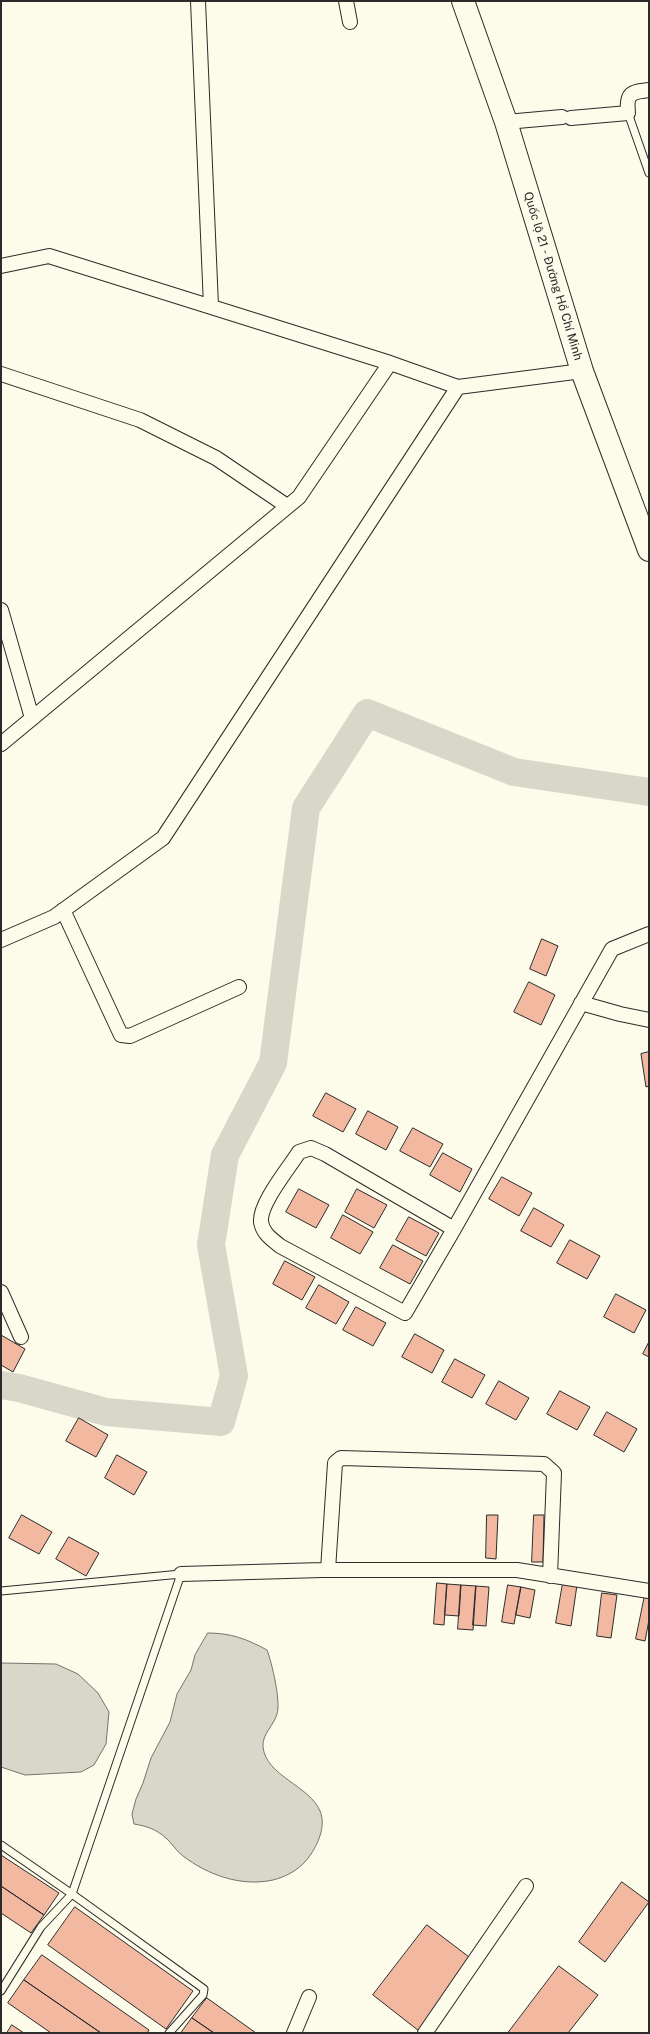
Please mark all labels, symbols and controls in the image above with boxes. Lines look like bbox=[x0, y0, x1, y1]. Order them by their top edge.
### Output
street label: Quốc lộ 21 - Đường Hồ Chí Minh bbox=[520, 190, 586, 362]

